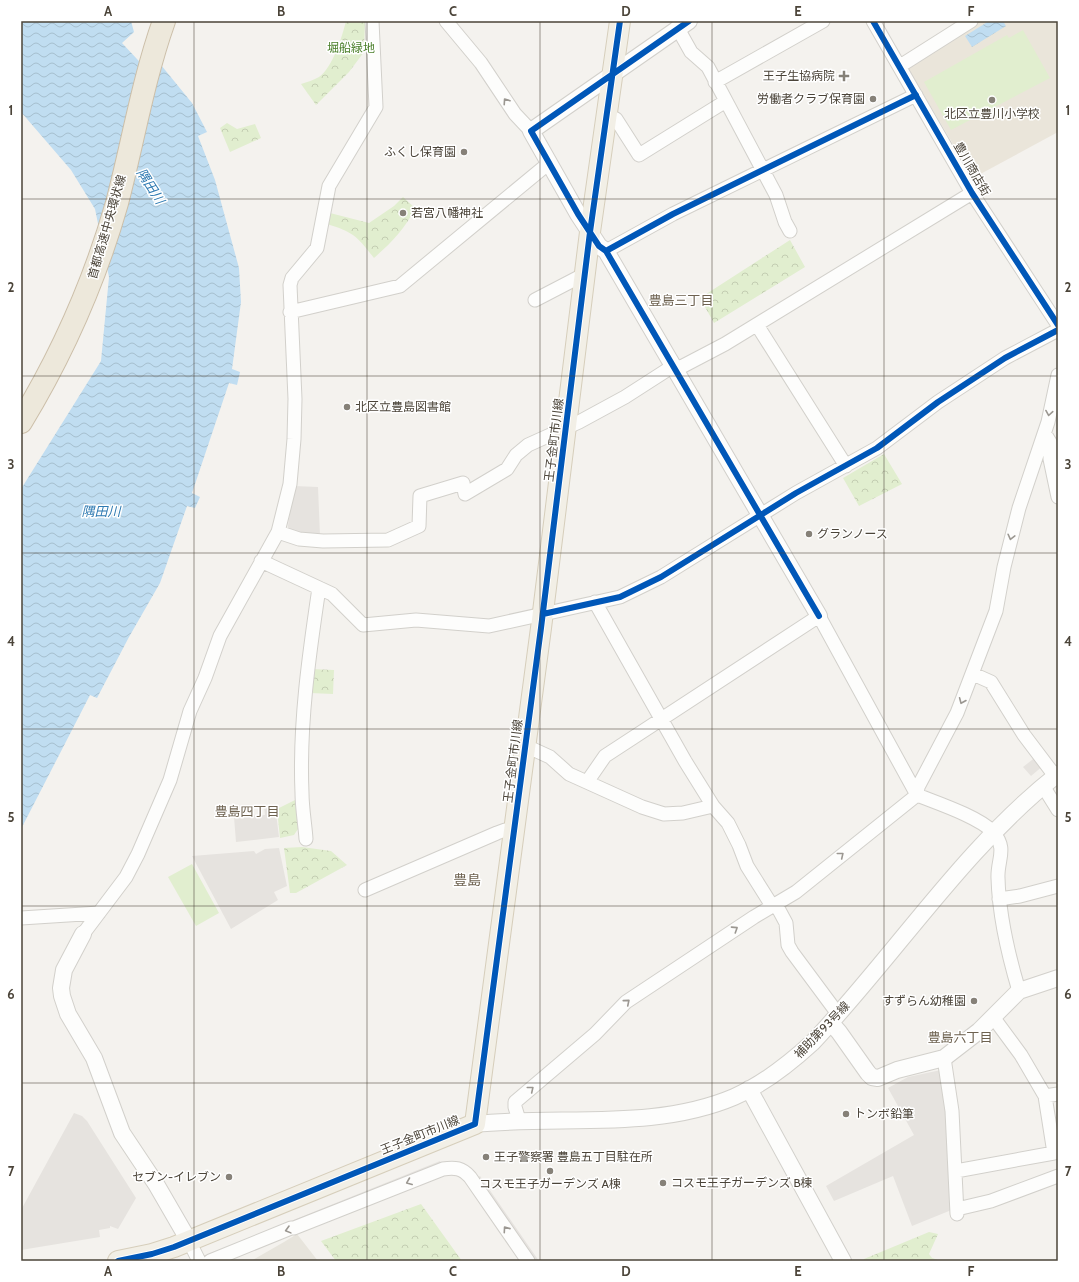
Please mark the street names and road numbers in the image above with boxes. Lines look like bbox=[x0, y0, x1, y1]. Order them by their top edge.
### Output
street label: 豊川商店街 bbox=[951, 139, 994, 198]
street label: 首都高速中央環状線 bbox=[84, 173, 129, 281]
street label: 王子金町市川線 bbox=[541, 397, 566, 483]
street label: 王子金町市川線 bbox=[500, 718, 525, 804]
street label: 補助第93号線 bbox=[791, 998, 852, 1061]
street label: 王子金町市川線 bbox=[378, 1112, 462, 1157]

